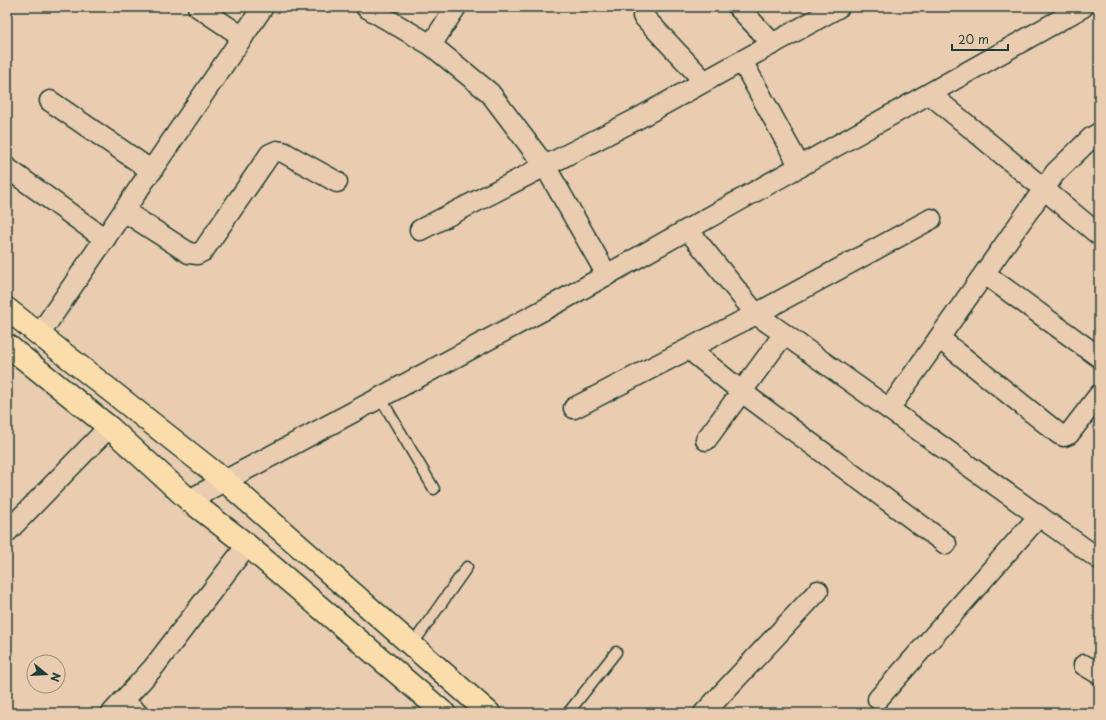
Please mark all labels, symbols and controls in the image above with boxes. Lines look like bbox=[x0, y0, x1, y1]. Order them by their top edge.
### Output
scale bar bbox=[952, 26, 1008, 52]
text: 20 m bbox=[958, 30, 989, 48]
north arrow bbox=[26, 654, 66, 694]
text: N bbox=[46, 670, 65, 684]

